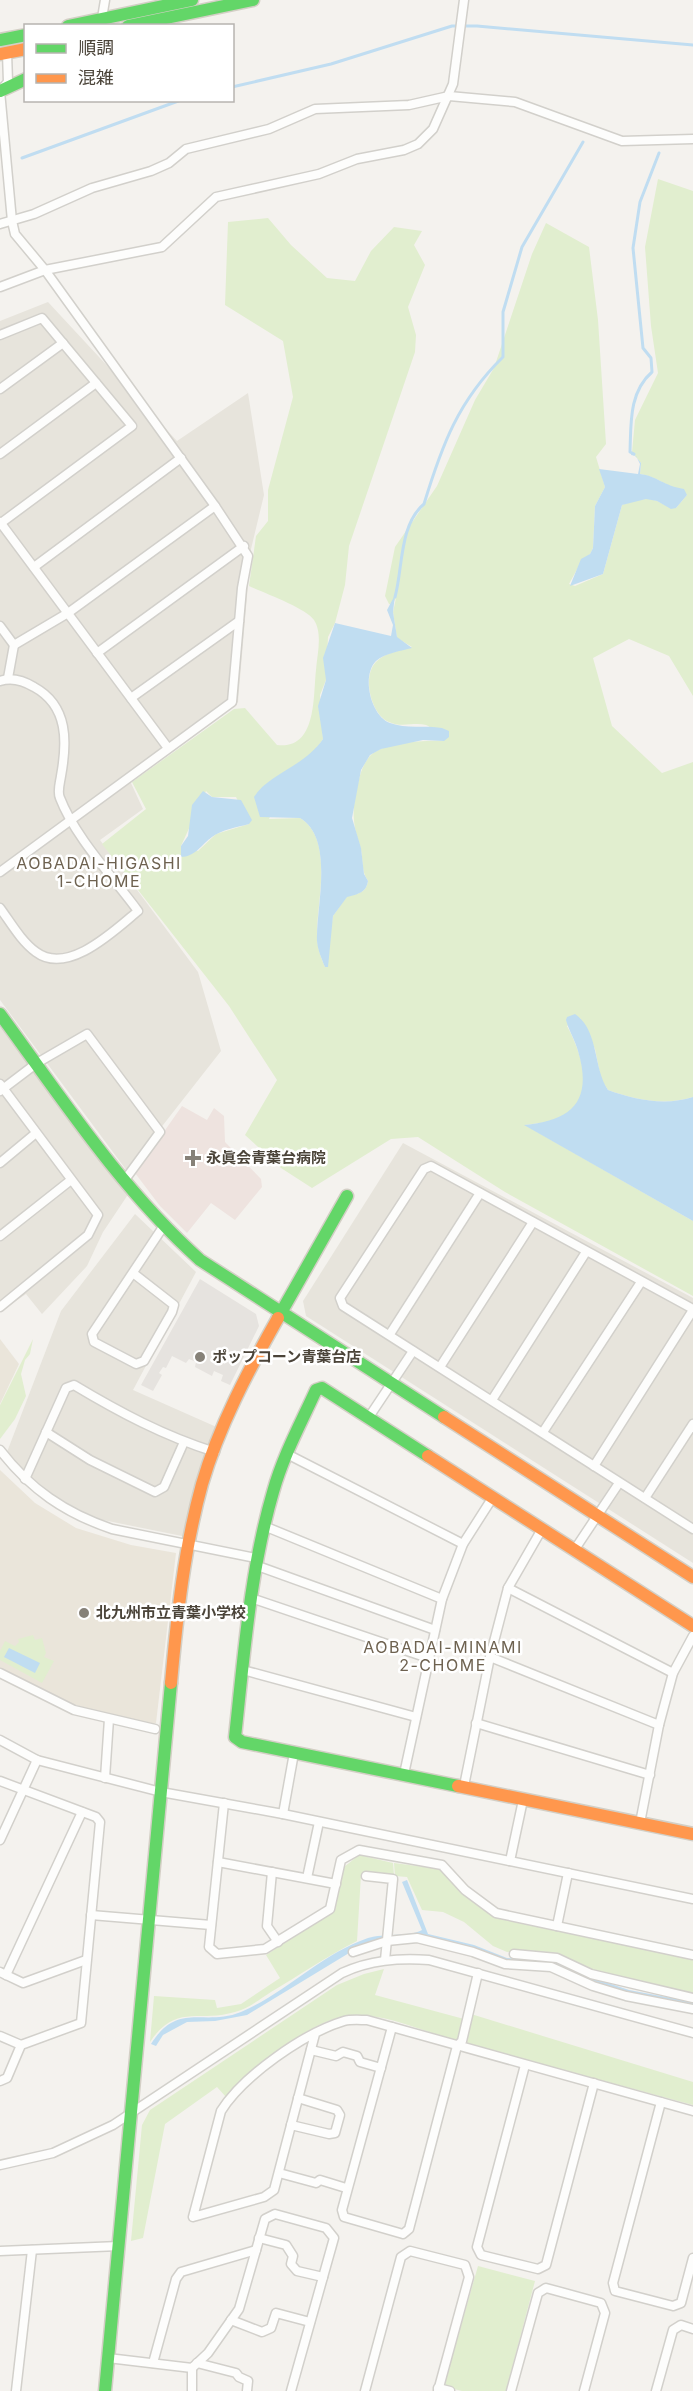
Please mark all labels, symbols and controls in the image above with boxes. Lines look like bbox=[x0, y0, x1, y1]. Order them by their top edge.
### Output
legend bbox=[24, 24, 234, 102]
text: 順調 bbox=[78, 37, 114, 58]
text: 混雑 bbox=[78, 67, 114, 88]
district label: AOBADAI-HIGASHI 1-CHOME bbox=[16, 853, 182, 891]
place label: 永眞会青葉台病院 bbox=[206, 1148, 326, 1167]
marker: 永眞会青葉台病院 bbox=[184, 1149, 202, 1167]
place label: ポップコーン青葉台店 bbox=[212, 1347, 361, 1366]
marker: ポップコーン青葉台店 bbox=[193, 1350, 207, 1364]
place label: 北九州市立青葉小学校 bbox=[96, 1603, 246, 1622]
marker: 北九州市立青葉小学校 bbox=[77, 1606, 91, 1620]
district label: AOBADAI-MINAMI 2-CHOME bbox=[363, 1637, 523, 1675]

